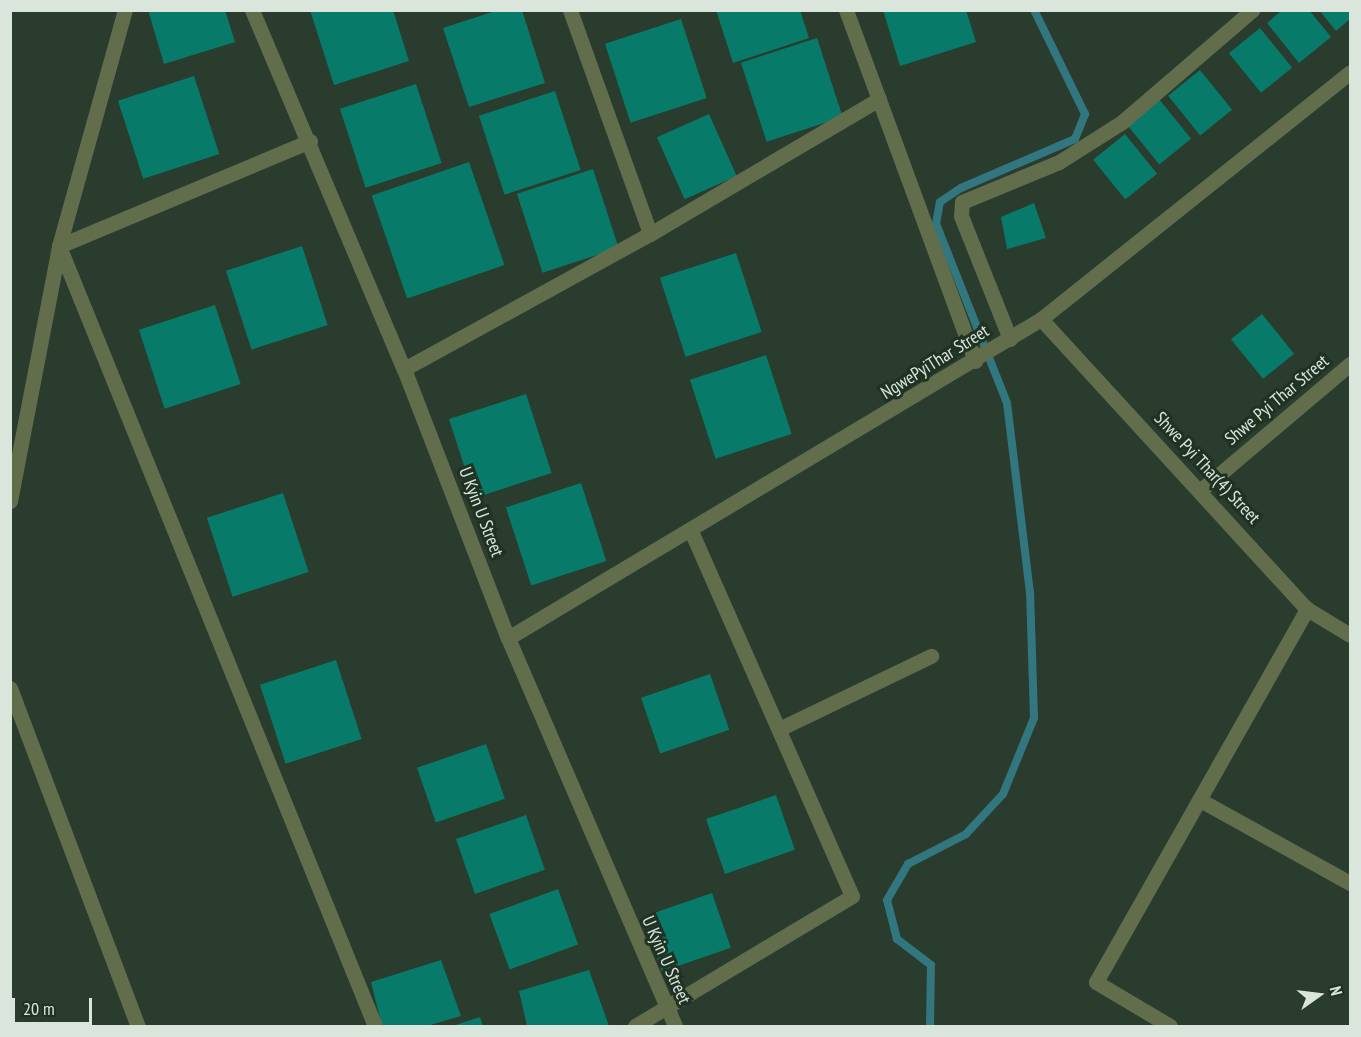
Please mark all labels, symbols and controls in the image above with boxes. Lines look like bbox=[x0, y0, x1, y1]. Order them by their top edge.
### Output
street label: NgwePyiThar Street bbox=[877, 320, 993, 404]
street label: Shwe Pyi Thar Street bbox=[1221, 350, 1333, 450]
street label: Shwe Pyi Thar(4) Street bbox=[1149, 407, 1265, 529]
street label: U Kyin U Street bbox=[454, 464, 508, 560]
street label: U Kyin U Street bbox=[637, 913, 695, 1007]
north arrow bbox=[1289, 965, 1349, 1025]
text: N bbox=[1326, 984, 1347, 997]
scale bar bbox=[15, 986, 94, 1024]
text: 20 m bbox=[23, 997, 55, 1020]

